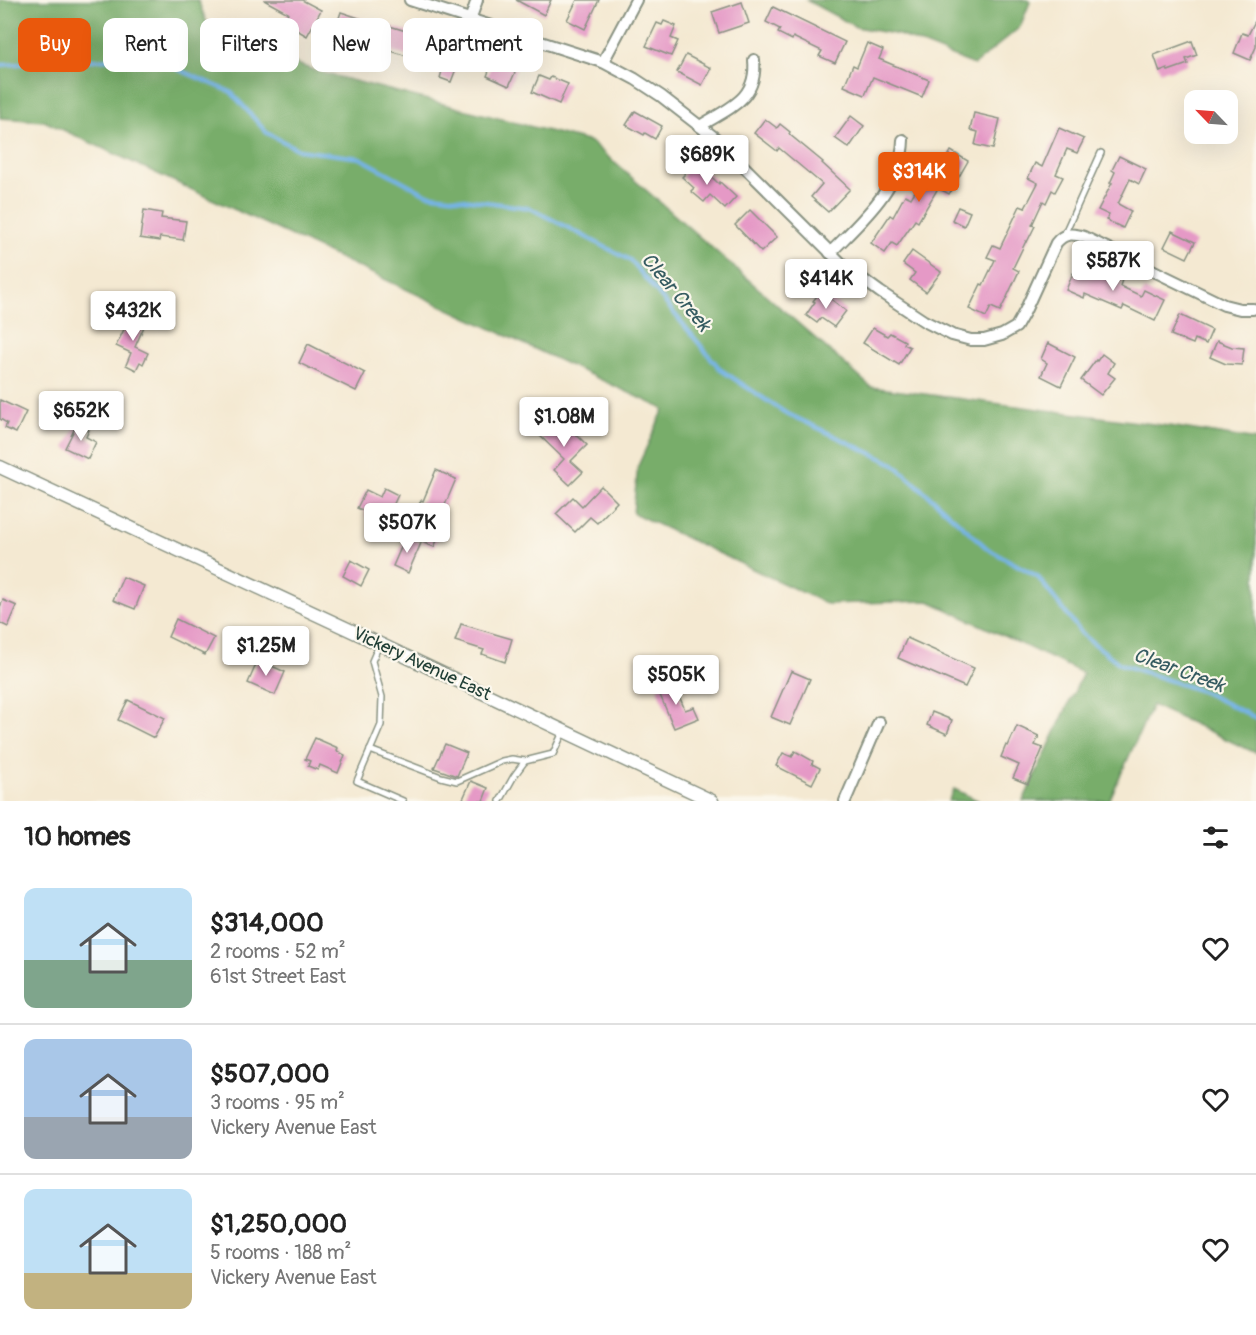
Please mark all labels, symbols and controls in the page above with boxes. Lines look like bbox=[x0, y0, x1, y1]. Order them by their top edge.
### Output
chip: Buy bbox=[18, 18, 91, 72]
chip: Rent bbox=[103, 18, 188, 72]
chip: Filters bbox=[200, 18, 299, 72]
chip: New bbox=[311, 18, 391, 72]
chip: Apartment bbox=[403, 18, 543, 72]
north arrow bbox=[1184, 90, 1238, 144]
map controls bbox=[1184, 90, 1238, 144]
pin: $689K bbox=[665, 135, 749, 186]
text: $689K bbox=[680, 142, 734, 167]
pin: $314K bbox=[877, 152, 961, 203]
text: $314K bbox=[892, 159, 946, 184]
pin: $587K bbox=[1071, 241, 1155, 292]
water label: Clear Creek bbox=[636, 248, 717, 338]
text: $587K bbox=[1086, 248, 1140, 273]
pin: $414K bbox=[784, 259, 868, 310]
text: $414K bbox=[799, 266, 853, 291]
pin: $432K bbox=[91, 291, 175, 342]
text: $432K bbox=[105, 298, 161, 323]
pin: $652K bbox=[39, 391, 123, 442]
pin: $1.08M bbox=[515, 397, 613, 448]
text: $652K bbox=[53, 398, 109, 423]
text: $1.08M bbox=[533, 404, 595, 429]
pin: $507K bbox=[365, 503, 449, 554]
text: $507K bbox=[378, 510, 436, 535]
street label: Vickery Avenue East bbox=[349, 622, 495, 706]
pin: $1.25M bbox=[217, 626, 315, 677]
text: $1.25M bbox=[236, 633, 296, 658]
water label: Clear Creek bbox=[1130, 642, 1229, 699]
pin: $505K bbox=[634, 655, 718, 706]
text: $505K bbox=[647, 662, 705, 687]
text: 10 homes bbox=[24, 821, 130, 853]
icon: filters bbox=[1199, 821, 1232, 854]
text: $314,000 bbox=[210, 907, 324, 939]
icon: home bbox=[72, 912, 144, 984]
icon: heart bbox=[1199, 932, 1232, 965]
text: 2 rooms · 52 m² bbox=[210, 939, 346, 964]
text: 61st Street East bbox=[210, 964, 346, 989]
text: $507,000 bbox=[210, 1058, 330, 1090]
icon: home bbox=[72, 1063, 144, 1135]
icon: heart bbox=[1199, 1083, 1232, 1116]
text: 3 rooms · 95 m² bbox=[210, 1090, 345, 1115]
text: Vickery Avenue East bbox=[210, 1115, 376, 1140]
text: $1,250,000 bbox=[210, 1208, 347, 1240]
icon: home bbox=[72, 1213, 144, 1285]
icon: heart bbox=[1199, 1233, 1232, 1266]
text: 5 rooms · 188 m² bbox=[210, 1240, 351, 1265]
text: Vickery Avenue East bbox=[210, 1265, 376, 1290]

